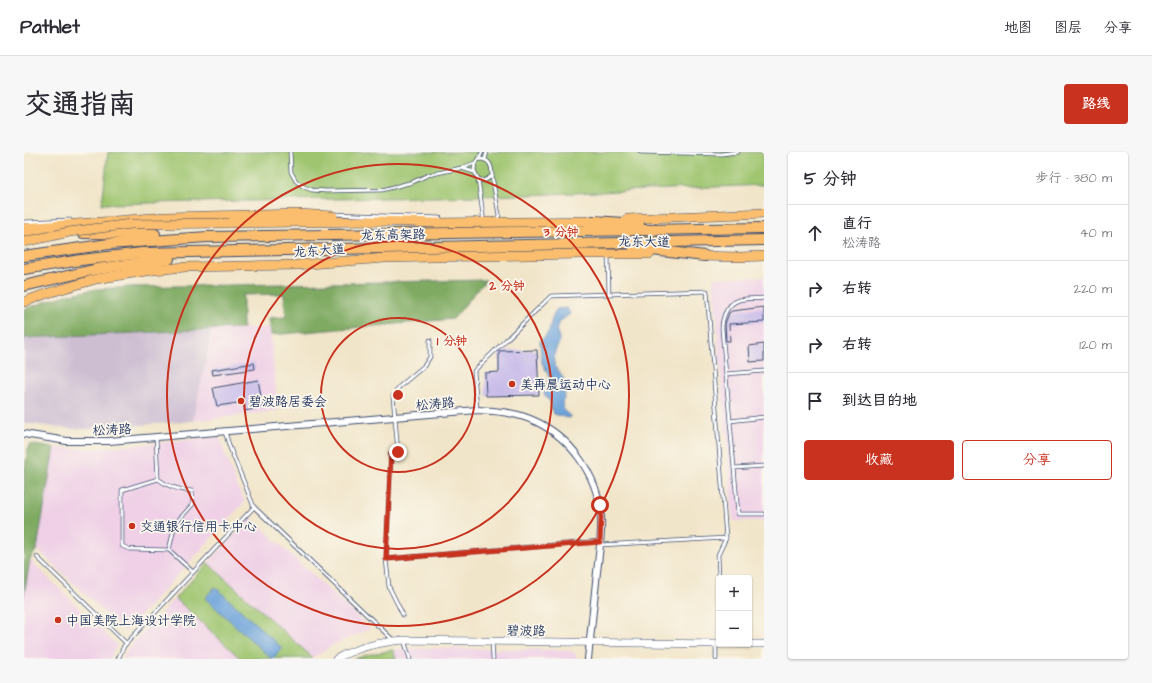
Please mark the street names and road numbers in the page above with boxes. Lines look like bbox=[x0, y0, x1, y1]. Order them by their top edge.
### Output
street label: 龙东高架路 bbox=[360, 225, 426, 245]
street label: 龙东大道 bbox=[618, 233, 670, 251]
street label: 龙东大道 bbox=[292, 240, 346, 262]
street label: 松涛路 bbox=[415, 393, 455, 415]
street label: 松涛路 bbox=[92, 420, 132, 440]
street label: 碧波路 bbox=[506, 622, 546, 640]

